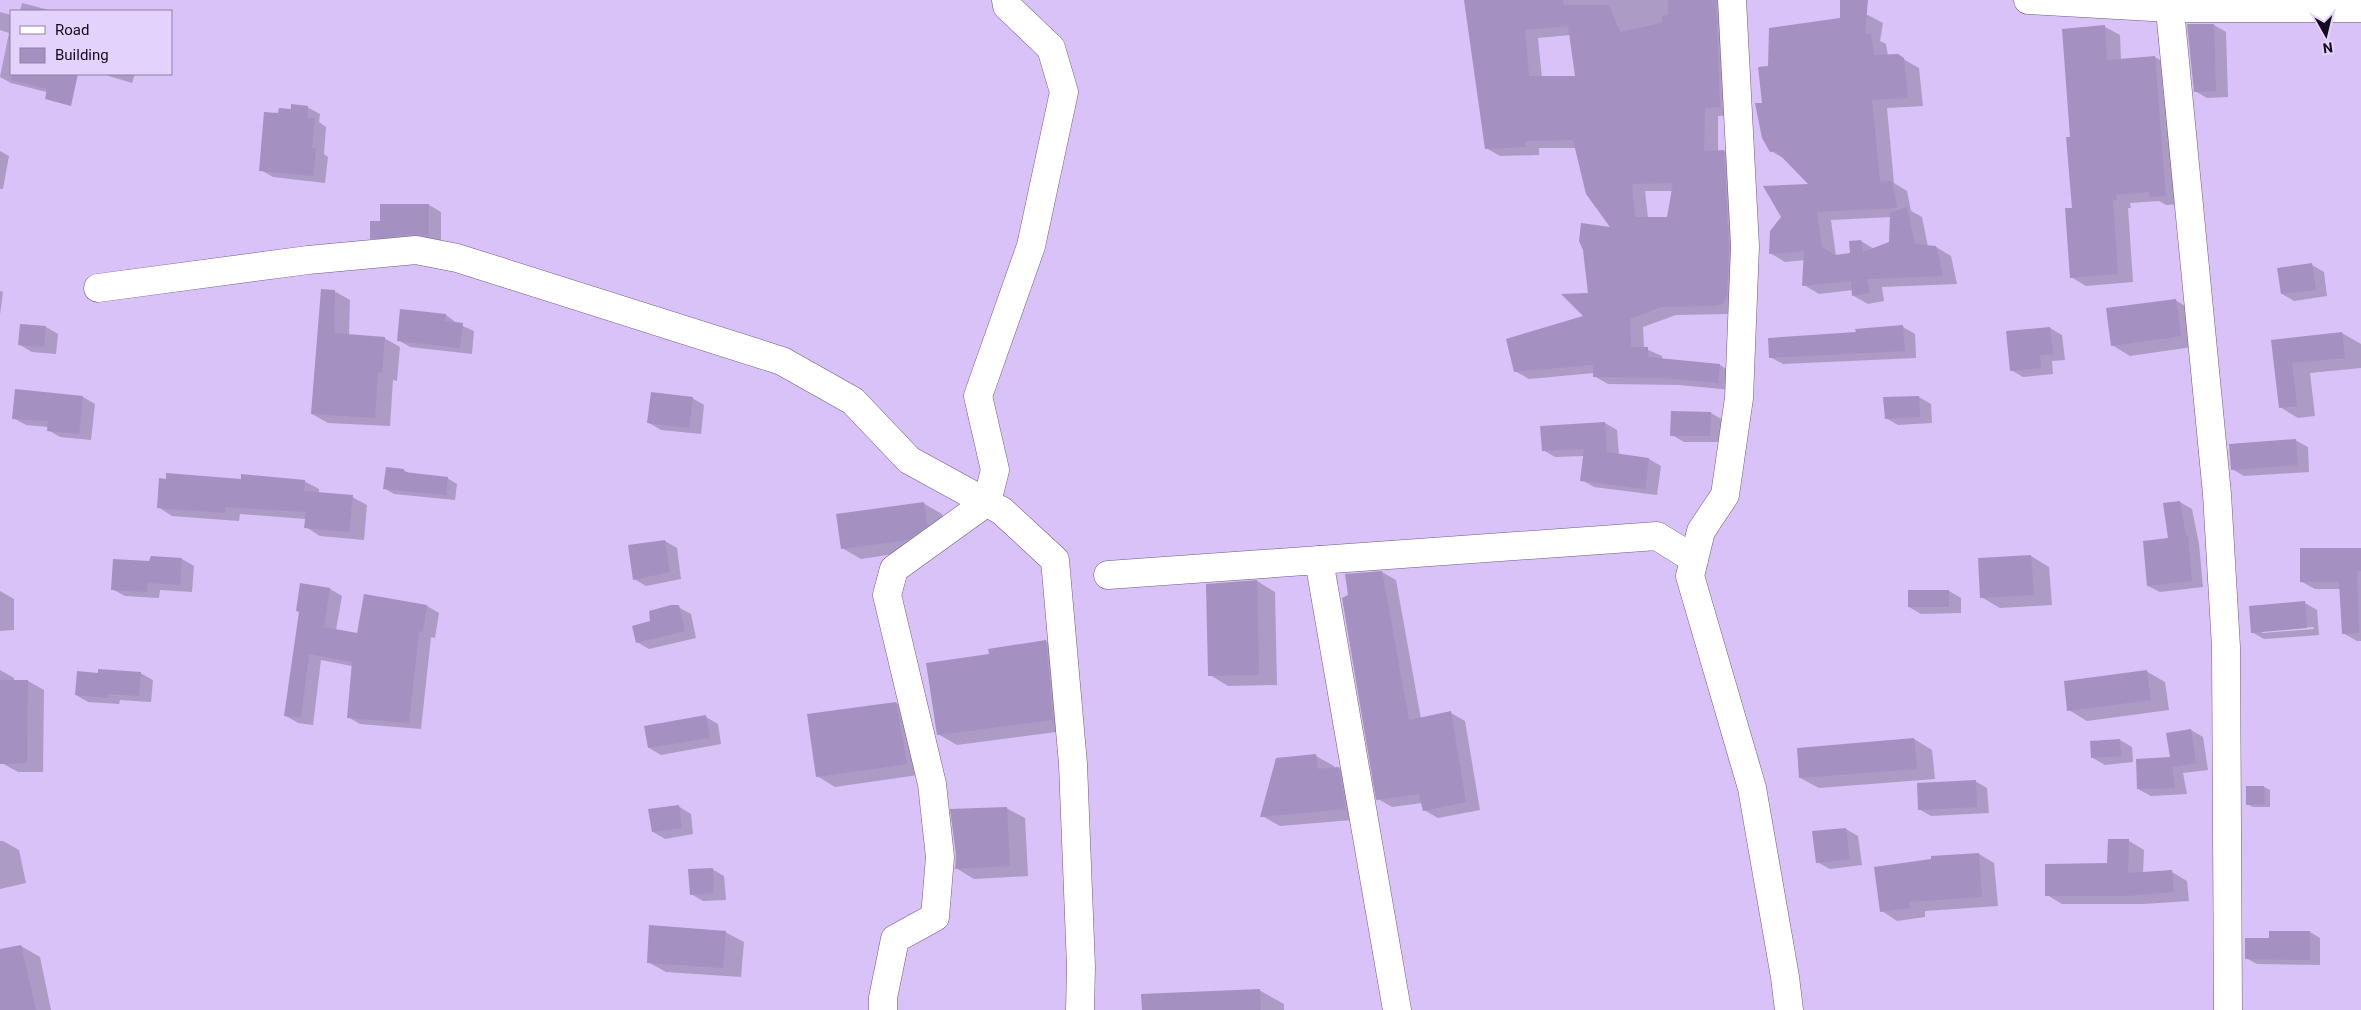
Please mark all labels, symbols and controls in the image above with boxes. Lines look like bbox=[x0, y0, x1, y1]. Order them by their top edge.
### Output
legend bbox=[10, 10, 172, 75]
north arrow bbox=[2301, 10, 2351, 60]
text: Road bbox=[55, 21, 89, 39]
text: N bbox=[2322, 39, 2334, 56]
text: Building bbox=[55, 46, 109, 64]

